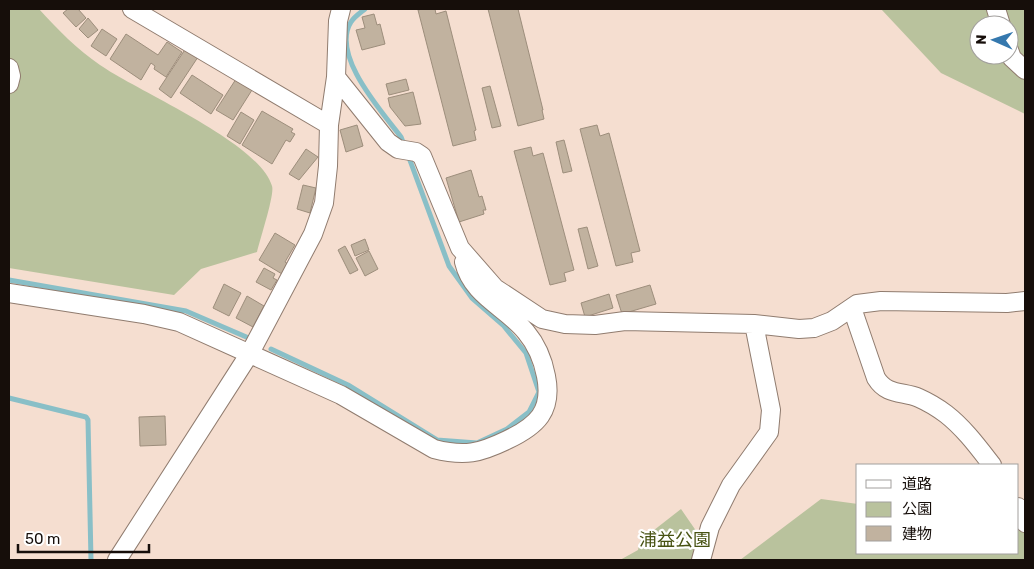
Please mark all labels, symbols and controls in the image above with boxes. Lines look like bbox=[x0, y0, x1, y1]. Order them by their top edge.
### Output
north arrow bbox=[969, 15, 1019, 65]
text: N bbox=[973, 34, 990, 45]
legend bbox=[856, 464, 1019, 554]
text: 道路 bbox=[902, 475, 932, 493]
text: 公園 bbox=[902, 500, 932, 518]
scale bar bbox=[18, 522, 149, 554]
text: 建物 bbox=[902, 525, 932, 543]
park label: 浦益公園 bbox=[639, 529, 711, 551]
text: 50 m bbox=[25, 530, 60, 548]

